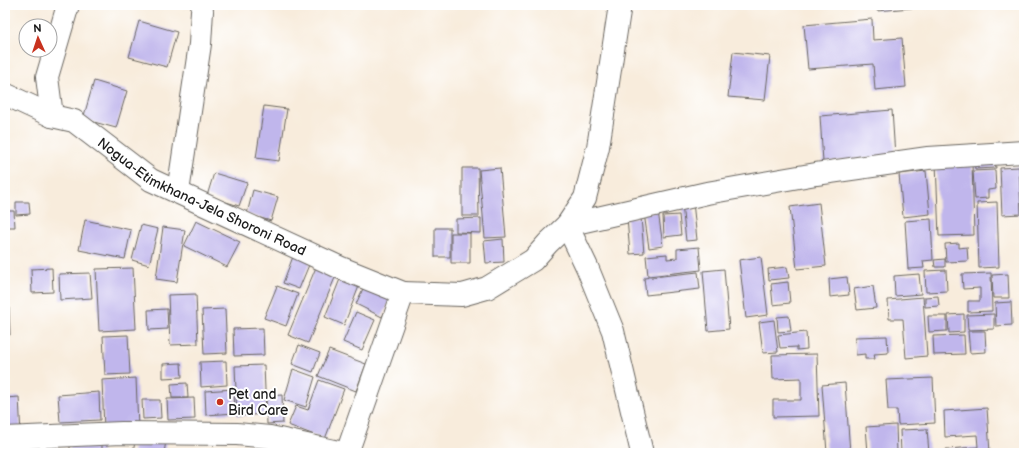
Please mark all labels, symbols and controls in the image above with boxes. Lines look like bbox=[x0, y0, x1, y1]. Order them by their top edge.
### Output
north arrow bbox=[18, 18, 58, 58]
text: N bbox=[33, 22, 42, 35]
street label: Nogua-Etimkhana-Jela Shoroni Road bbox=[94, 134, 309, 260]
place label: Pet and Bird Care bbox=[228, 386, 288, 419]
marker: Pet and Bird Care bbox=[215, 397, 225, 407]

